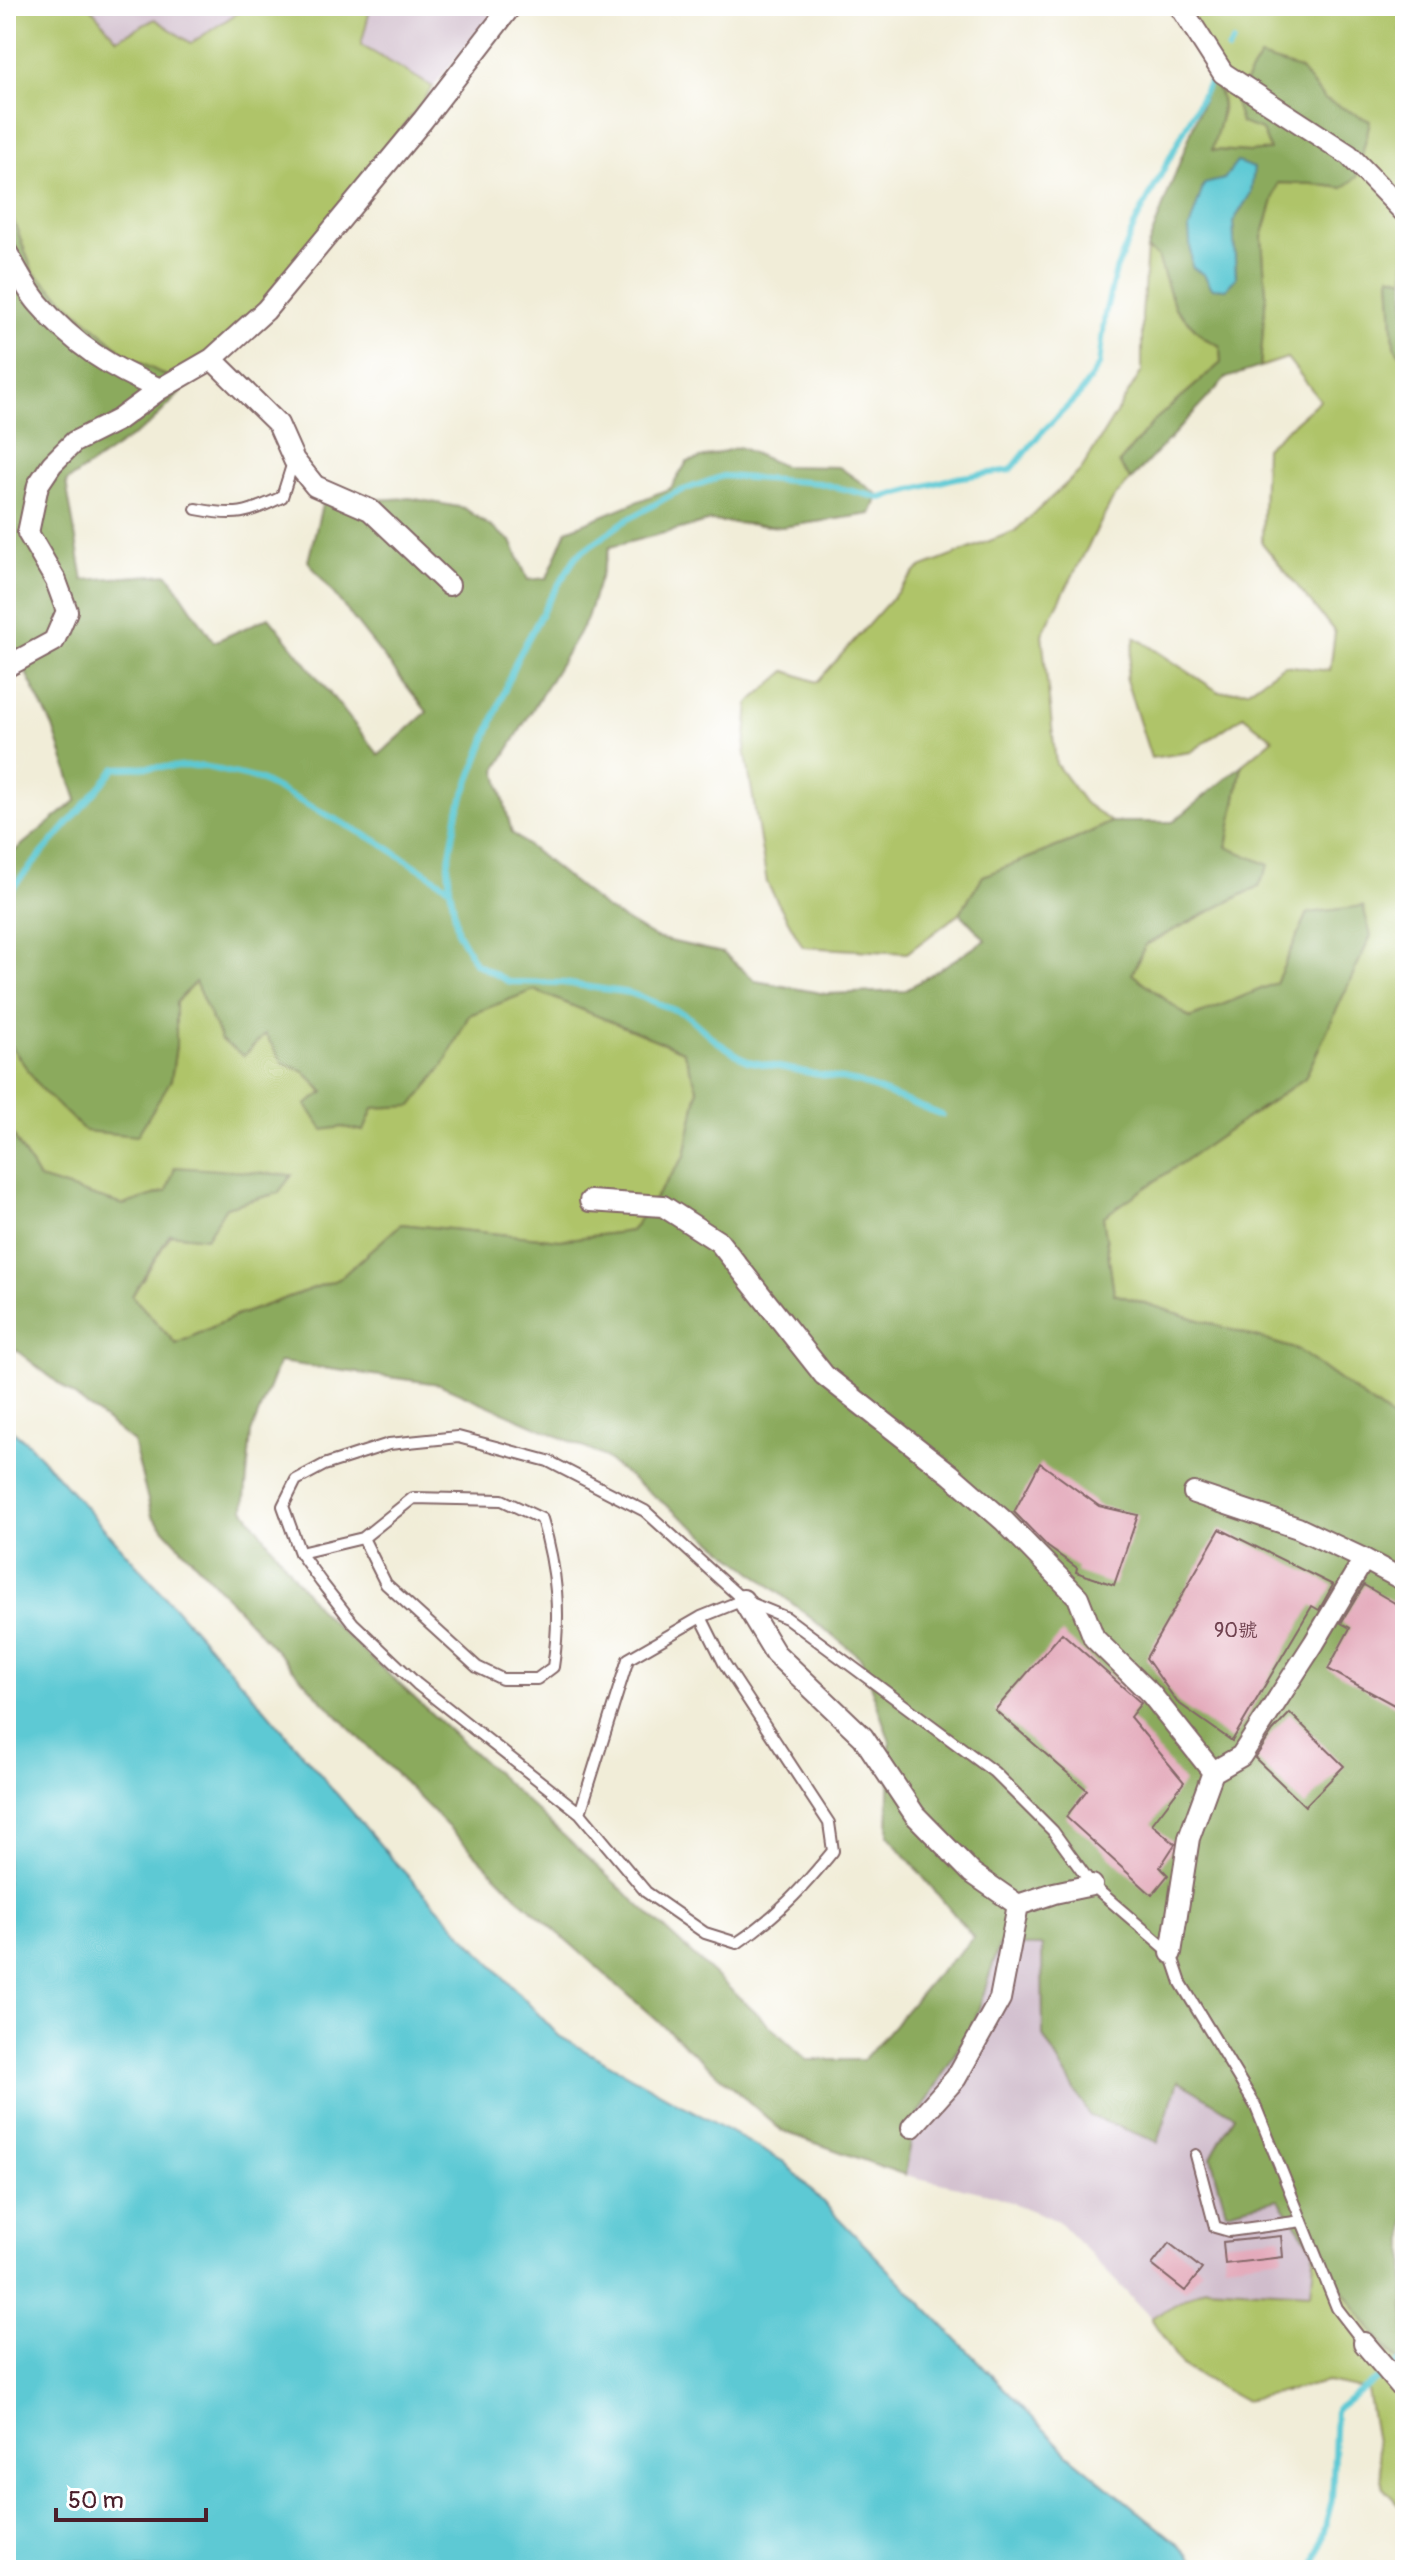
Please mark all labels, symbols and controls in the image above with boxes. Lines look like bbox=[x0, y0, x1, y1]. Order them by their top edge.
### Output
house number: 90號 bbox=[1214, 1618, 1258, 1643]
scale bar bbox=[56, 2472, 206, 2522]
text: 50 m bbox=[68, 2486, 124, 2515]

